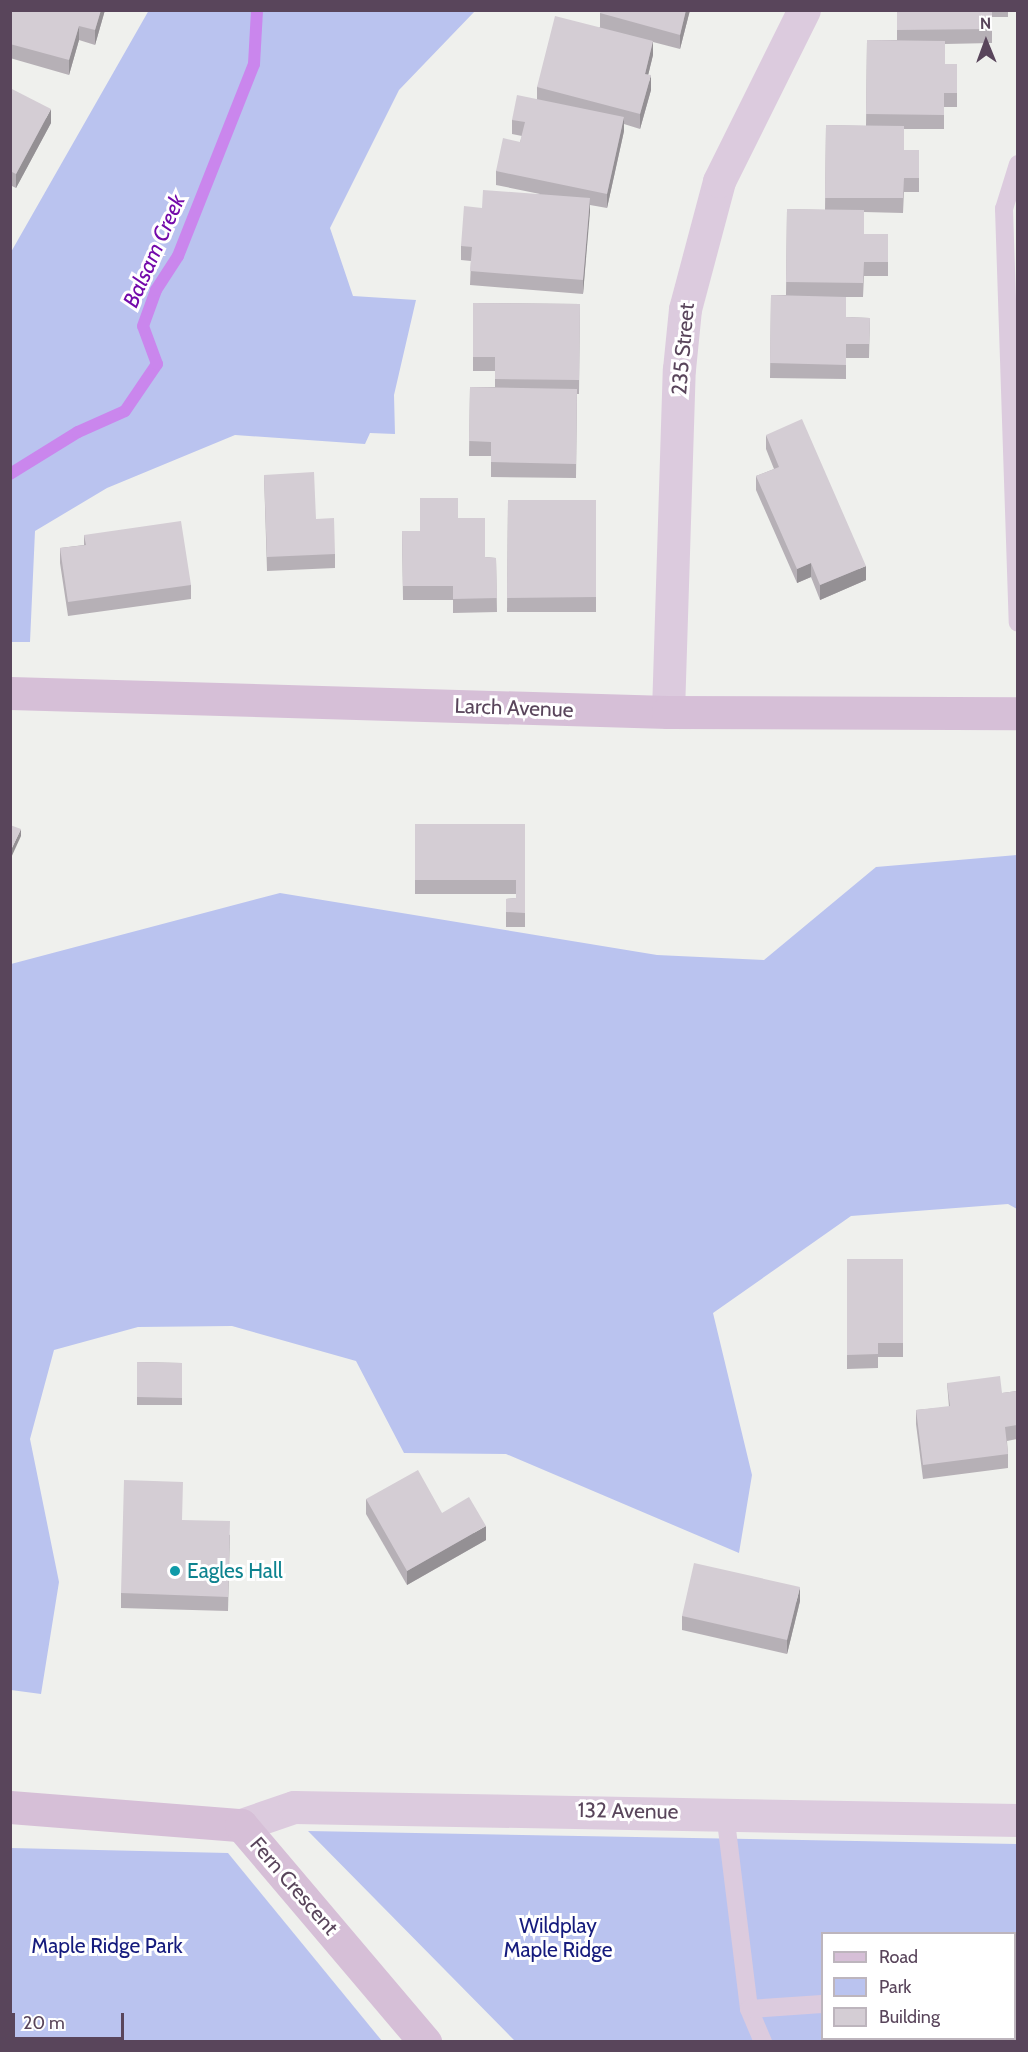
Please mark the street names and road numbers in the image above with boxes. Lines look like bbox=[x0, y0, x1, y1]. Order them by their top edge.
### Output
street label: 235 Street bbox=[666, 302, 700, 396]
street label: Larch Avenue bbox=[454, 693, 574, 723]
street label: 132 Avenue bbox=[578, 1798, 678, 1824]
street label: Fern Crescent bbox=[245, 1832, 343, 1940]

